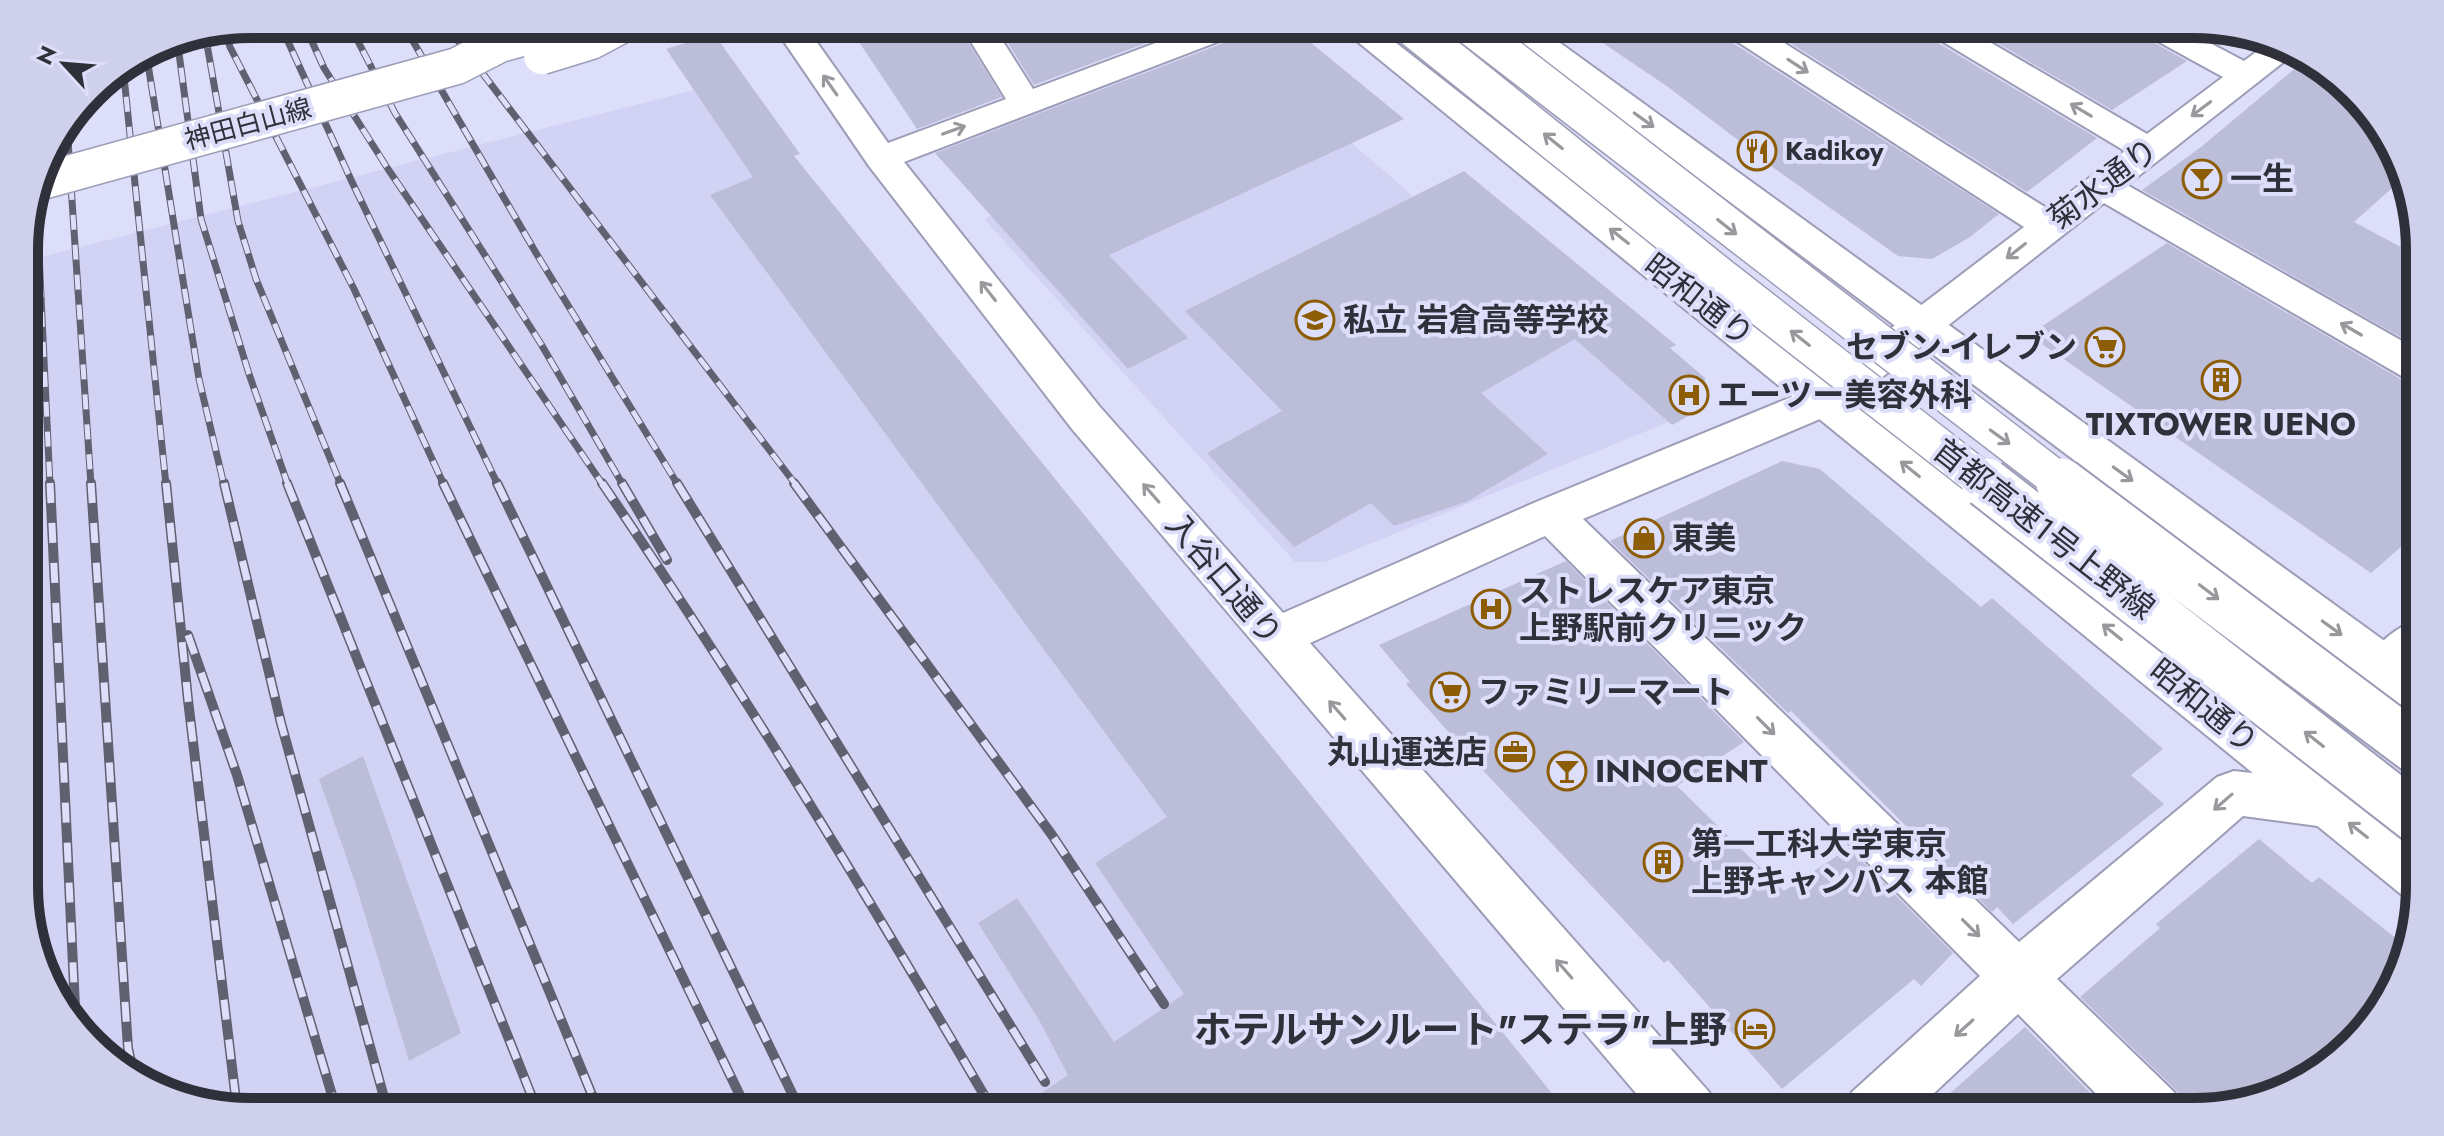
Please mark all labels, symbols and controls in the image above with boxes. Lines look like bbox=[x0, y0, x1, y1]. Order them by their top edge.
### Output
north arrow bbox=[24, 24, 104, 104]
text: N bbox=[28, 40, 64, 70]
one-way arrow bbox=[1786, 57, 1808, 74]
one-way arrow bbox=[822, 74, 838, 96]
street label: 神田白山線 bbox=[180, 89, 316, 159]
one-way arrow bbox=[2191, 101, 2212, 118]
one-way arrow bbox=[2070, 102, 2093, 118]
one-way arrow bbox=[1632, 112, 1654, 128]
one-way arrow bbox=[941, 121, 966, 136]
street label: 菊水通り bbox=[2038, 127, 2168, 241]
restaurant icon: Kadikoy bbox=[1736, 130, 1778, 172]
one-way arrow bbox=[1543, 132, 1564, 150]
place label: Kadikoy bbox=[1785, 132, 1884, 170]
place label: 一生 bbox=[2230, 156, 2294, 202]
bar icon: 一生 bbox=[2181, 158, 2223, 200]
one-way arrow bbox=[1716, 219, 1737, 236]
one-way arrow bbox=[1609, 228, 1630, 245]
street label: 昭和通り bbox=[1634, 242, 1764, 358]
one-way arrow bbox=[2006, 242, 2028, 259]
one-way arrow bbox=[979, 281, 996, 303]
place label: 私立 岩倉高等学校 bbox=[1343, 297, 1609, 343]
school or university icon: 私立 岩倉高等学校 bbox=[1294, 299, 1336, 341]
one-way arrow bbox=[2340, 321, 2363, 337]
place label: セブン-イレブン bbox=[1846, 324, 2077, 370]
supermarket icon: セブン-イレブン bbox=[2084, 326, 2126, 368]
one-way arrow bbox=[1790, 329, 1811, 346]
building icon: TIXTOWER UENO bbox=[2200, 359, 2242, 401]
place label: エーツー美容外科 bbox=[1717, 372, 1972, 418]
hospital icon: エーツー美容外科 bbox=[1668, 374, 1710, 416]
place label: TIXTOWER UENO bbox=[2086, 401, 2356, 447]
street label: 首都高速1号上野線 bbox=[1923, 428, 2165, 630]
one-way arrow bbox=[1989, 428, 2010, 445]
one-way arrow bbox=[1900, 460, 1921, 477]
one-way arrow bbox=[2112, 465, 2133, 482]
one-way arrow bbox=[1143, 484, 1161, 504]
street label: 入谷口通り bbox=[1155, 503, 1293, 655]
place label: 東美 bbox=[1672, 515, 1736, 561]
shop icon: 東美 bbox=[1623, 517, 1665, 559]
place label: ストレスケア東京 上野駅前クリニック bbox=[1519, 568, 1807, 651]
one-way arrow bbox=[2198, 583, 2219, 600]
hospital icon: ストレスケア東京 上野駅前クリニック bbox=[1470, 588, 1512, 630]
one-way arrow bbox=[2321, 620, 2343, 637]
one-way arrow bbox=[2102, 623, 2123, 641]
street label: 昭和通り bbox=[2140, 648, 2268, 764]
place label: ファミリーマート bbox=[1478, 669, 1734, 715]
supermarket icon: ファミリーマート bbox=[1429, 671, 1471, 713]
one-way arrow bbox=[1328, 700, 1346, 720]
one-way arrow bbox=[1756, 716, 1775, 735]
place label: 丸山運送店 bbox=[1327, 729, 1487, 775]
office icon: 丸山運送店 bbox=[1494, 731, 1536, 773]
one-way arrow bbox=[2304, 731, 2325, 748]
place label: INNOCENT bbox=[1595, 748, 1767, 794]
bar icon: INNOCENT bbox=[1546, 750, 1588, 792]
one-way arrow bbox=[2214, 793, 2234, 811]
place label: 第一工科大学東京 上野キャンパス 本館 bbox=[1691, 821, 1989, 904]
one-way arrow bbox=[2348, 821, 2369, 839]
building icon: 第一工科大学東京 上野キャンパス 本館 bbox=[1642, 841, 1684, 883]
one-way arrow bbox=[1961, 919, 1981, 938]
one-way arrow bbox=[1555, 959, 1573, 979]
place label: ホテルサンルート"ステラ"上野 bbox=[1194, 1002, 1727, 1057]
hotel icon: ホテルサンルート"ステラ"上野 bbox=[1734, 1008, 1776, 1050]
one-way arrow bbox=[1954, 1018, 1974, 1036]

